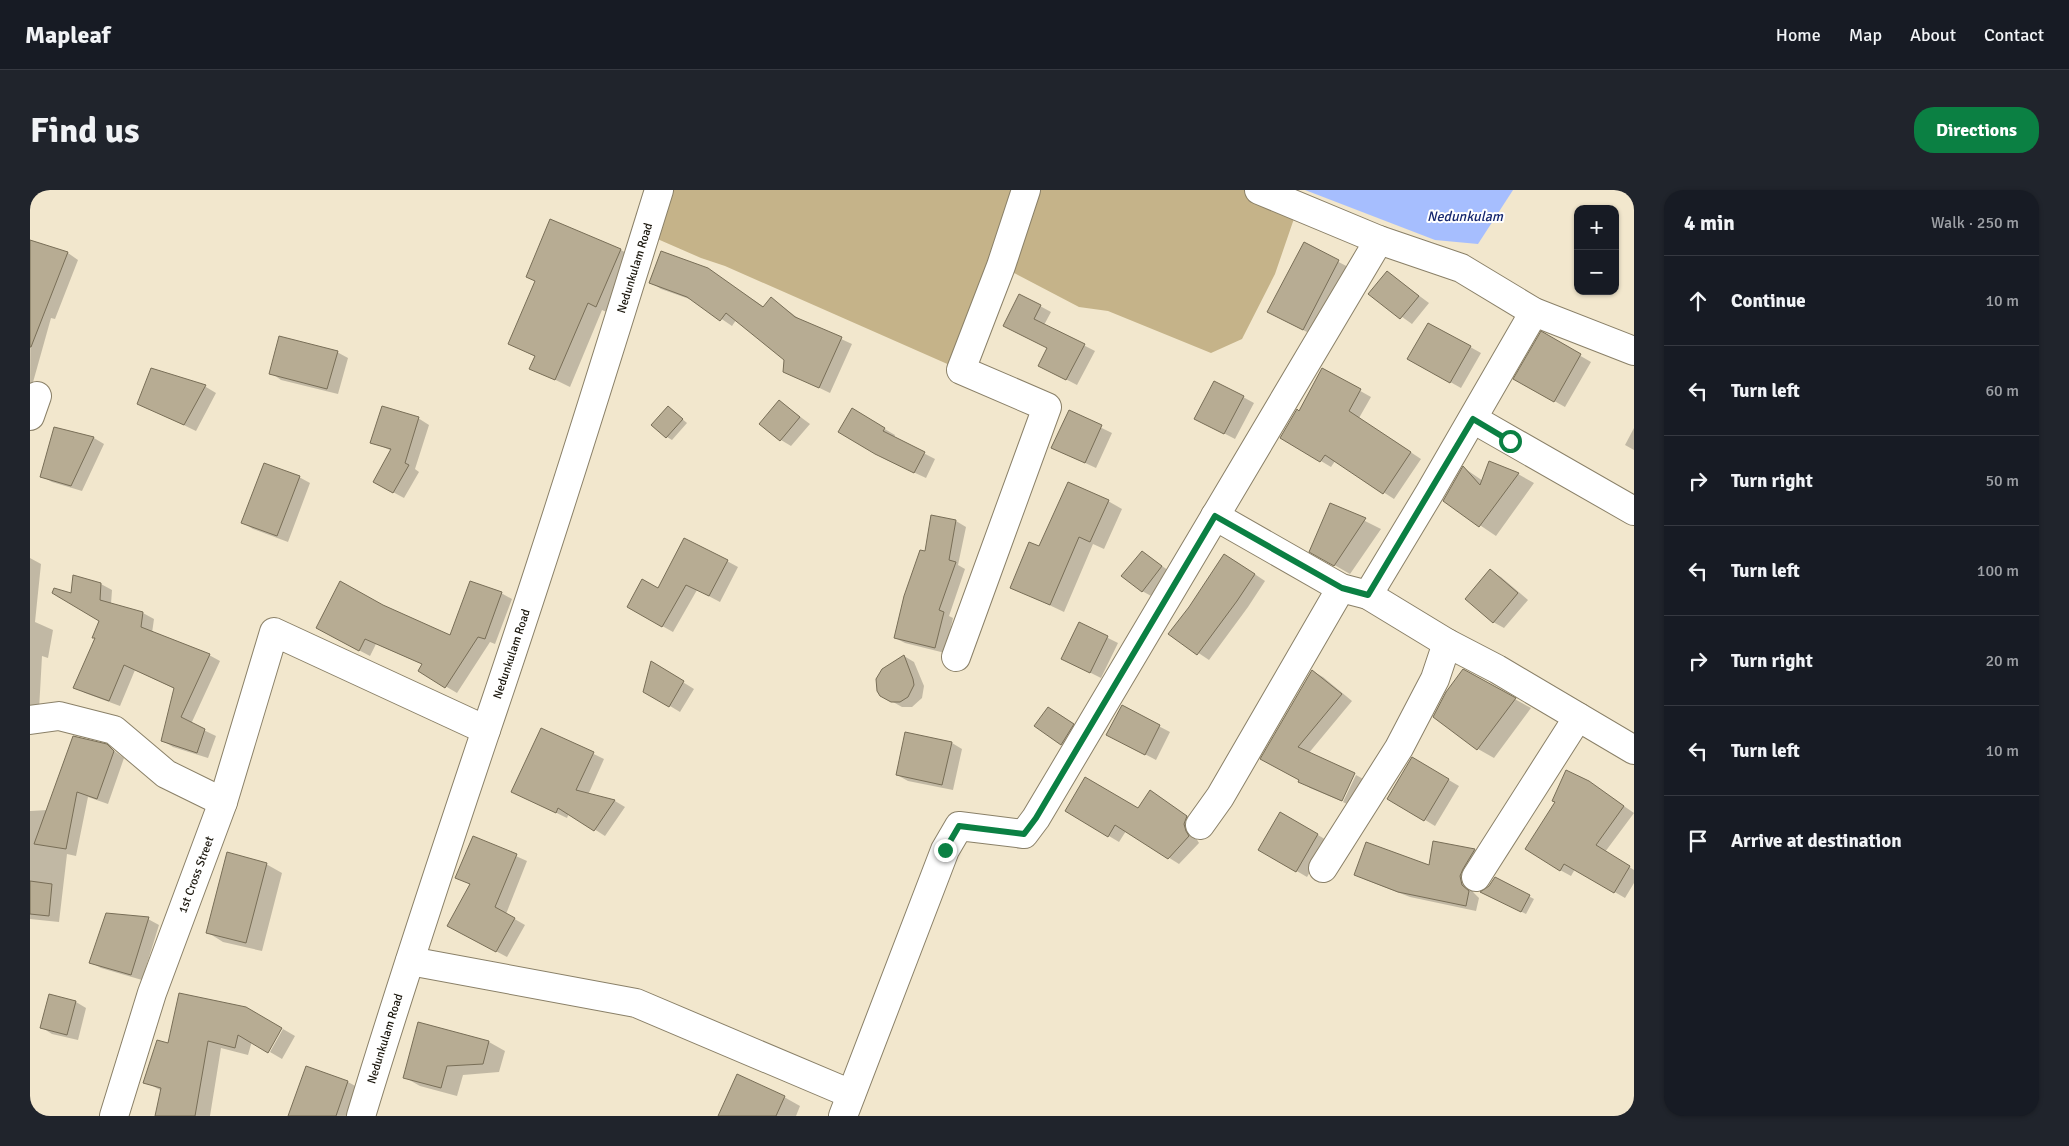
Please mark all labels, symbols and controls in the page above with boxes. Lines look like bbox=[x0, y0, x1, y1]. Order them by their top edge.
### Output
text: Mapleaf bbox=[25, 20, 110, 50]
text: Home bbox=[1776, 24, 1821, 46]
text: Map bbox=[1849, 24, 1882, 46]
text: About bbox=[1910, 24, 1956, 46]
text: Contact bbox=[1984, 24, 2044, 46]
button: Directions bbox=[1914, 107, 2039, 153]
text: Find us bbox=[30, 109, 140, 152]
map controls bbox=[1574, 205, 1619, 295]
button: + bbox=[1574, 205, 1619, 250]
water label: Nedunkulam bbox=[1427, 208, 1504, 225]
text: 4 min bbox=[1684, 210, 1735, 236]
text: Walk · 250 m bbox=[1931, 213, 2019, 233]
street label: Nedunkulam Road bbox=[614, 221, 656, 315]
button: − bbox=[1574, 250, 1619, 295]
icon: ahead bbox=[1684, 287, 1712, 315]
text: Continue bbox=[1731, 289, 1806, 313]
text: 10 m bbox=[1985, 291, 2019, 311]
icon: left bbox=[1684, 377, 1712, 405]
text: Turn left bbox=[1731, 379, 1800, 403]
text: 60 m bbox=[1985, 381, 2019, 401]
route start bbox=[1499, 430, 1522, 453]
icon: right bbox=[1684, 467, 1712, 495]
text: Turn right bbox=[1731, 469, 1813, 493]
text: 50 m bbox=[1985, 471, 2019, 491]
icon: left bbox=[1684, 557, 1712, 585]
text: Turn left bbox=[1731, 559, 1800, 583]
text: 100 m bbox=[1977, 561, 2019, 581]
street label: Nedunkulam Road bbox=[490, 607, 534, 701]
icon: right bbox=[1684, 647, 1712, 675]
text: Turn right bbox=[1731, 649, 1813, 673]
text: 20 m bbox=[1985, 651, 2019, 671]
icon: left bbox=[1684, 737, 1712, 765]
text: Turn left bbox=[1731, 739, 1800, 763]
text: 10 m bbox=[1985, 741, 2019, 761]
icon: arrive bbox=[1684, 827, 1712, 855]
text: Arrive at destination bbox=[1731, 829, 1902, 853]
street label: 1st Cross Street bbox=[175, 834, 218, 915]
route end bbox=[934, 839, 957, 862]
street label: Nedunkulam Road bbox=[364, 992, 407, 1086]

